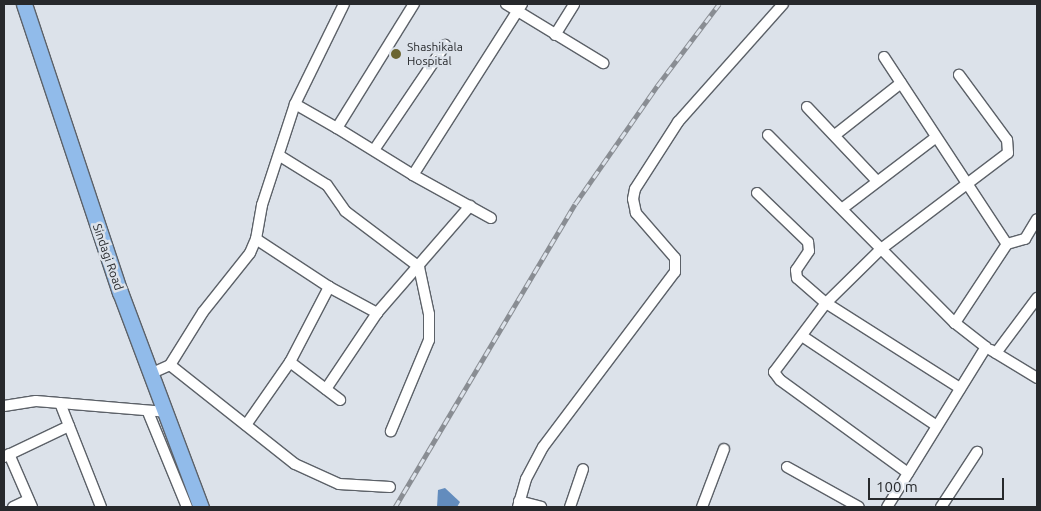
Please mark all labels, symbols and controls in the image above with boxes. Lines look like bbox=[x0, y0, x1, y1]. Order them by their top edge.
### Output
place label: Shashikala Hospital bbox=[407, 40, 463, 68]
marker: Shashikala Hospital bbox=[389, 47, 403, 61]
street label: Sindagi Road bbox=[90, 222, 126, 292]
scale bar bbox=[871, 468, 1007, 500]
text: 100 m bbox=[876, 478, 918, 495]

